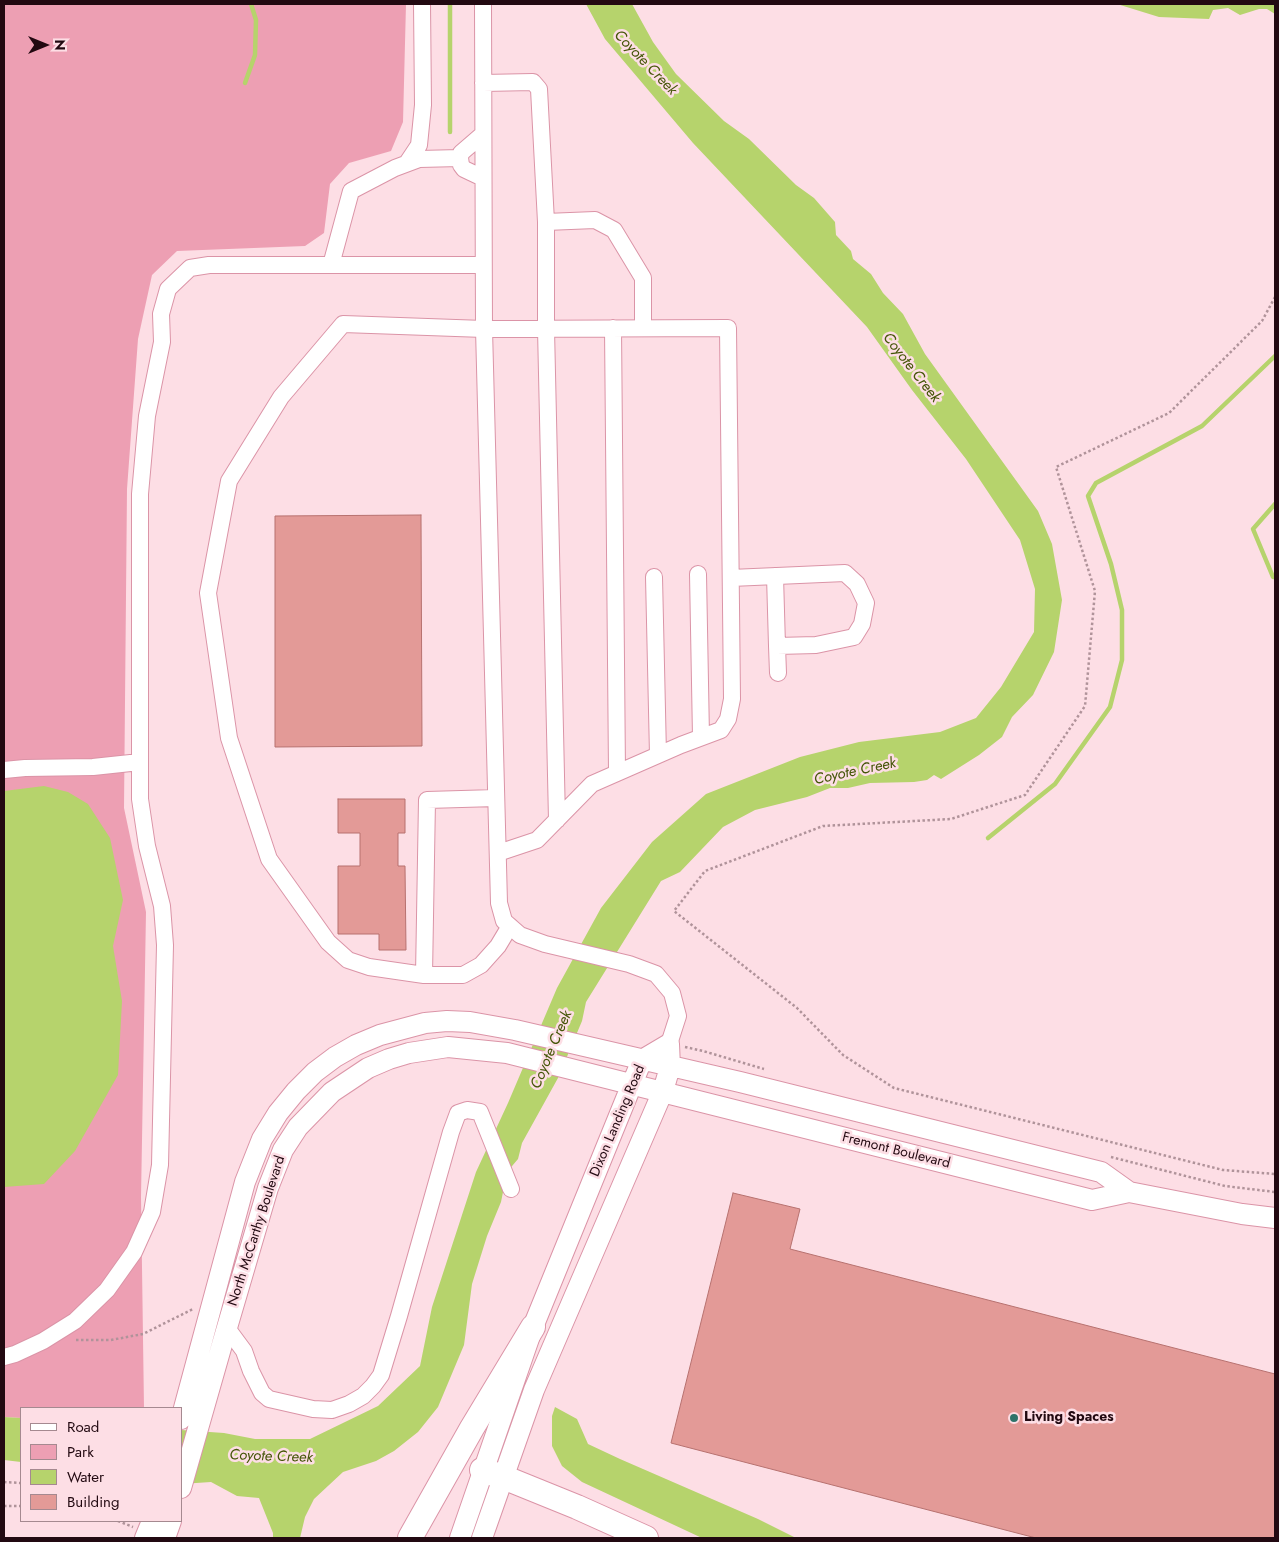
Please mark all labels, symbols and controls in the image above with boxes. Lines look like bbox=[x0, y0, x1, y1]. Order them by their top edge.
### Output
north arrow bbox=[20, 20, 70, 70]
water label: Coyote Creek bbox=[610, 27, 680, 99]
text: N bbox=[50, 39, 70, 51]
water label: Coyote Creek bbox=[878, 330, 944, 406]
water label: Coyote Creek bbox=[812, 755, 898, 789]
water label: Coyote Creek bbox=[527, 1008, 577, 1092]
street label: Dixon Landing Road bbox=[587, 1063, 649, 1179]
street label: Fremont Boulevard bbox=[840, 1129, 952, 1173]
street label: North McCarthy Boulevard bbox=[225, 1154, 289, 1308]
legend bbox=[20, 1407, 182, 1522]
place label: Living Spaces bbox=[1024, 1410, 1114, 1426]
marker: Living Spaces bbox=[1008, 1412, 1020, 1424]
text: Road bbox=[67, 1416, 99, 1438]
text: Park bbox=[67, 1441, 94, 1463]
water label: Coyote Creek bbox=[229, 1447, 313, 1467]
text: Water bbox=[67, 1466, 104, 1488]
text: Building bbox=[67, 1491, 119, 1513]

